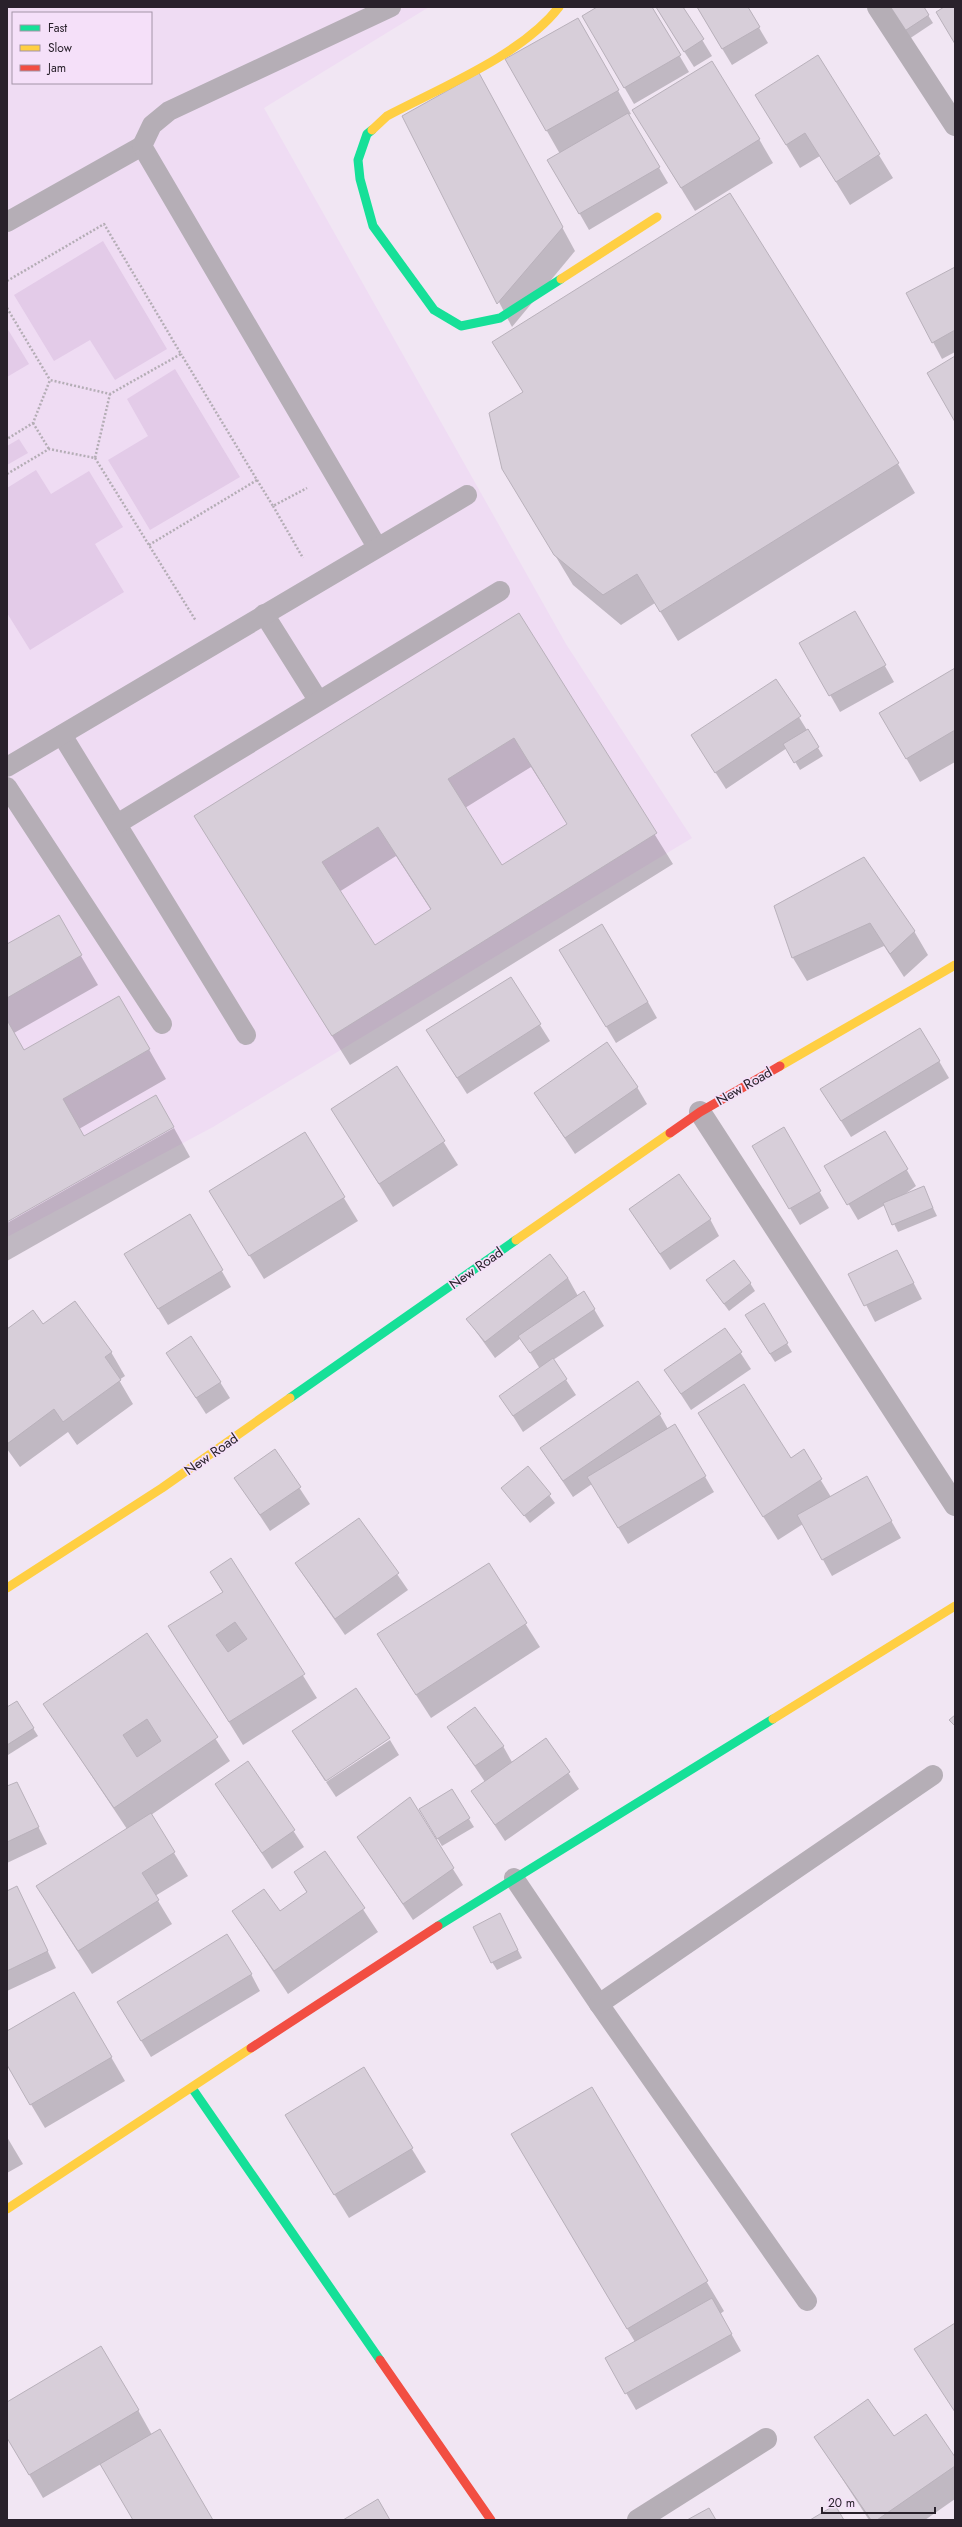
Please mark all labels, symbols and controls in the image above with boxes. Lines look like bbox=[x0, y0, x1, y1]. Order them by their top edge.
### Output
legend bbox=[12, 12, 152, 84]
text: Fast bbox=[48, 19, 67, 37]
text: Slow bbox=[48, 39, 73, 57]
text: Jam bbox=[46, 59, 66, 77]
street label: New Road bbox=[712, 1062, 776, 1110]
street label: New Road bbox=[445, 1242, 507, 1294]
street label: New Road bbox=[180, 1428, 242, 1480]
scale bar bbox=[822, 2489, 935, 2515]
text: 20 m bbox=[828, 2494, 855, 2512]

